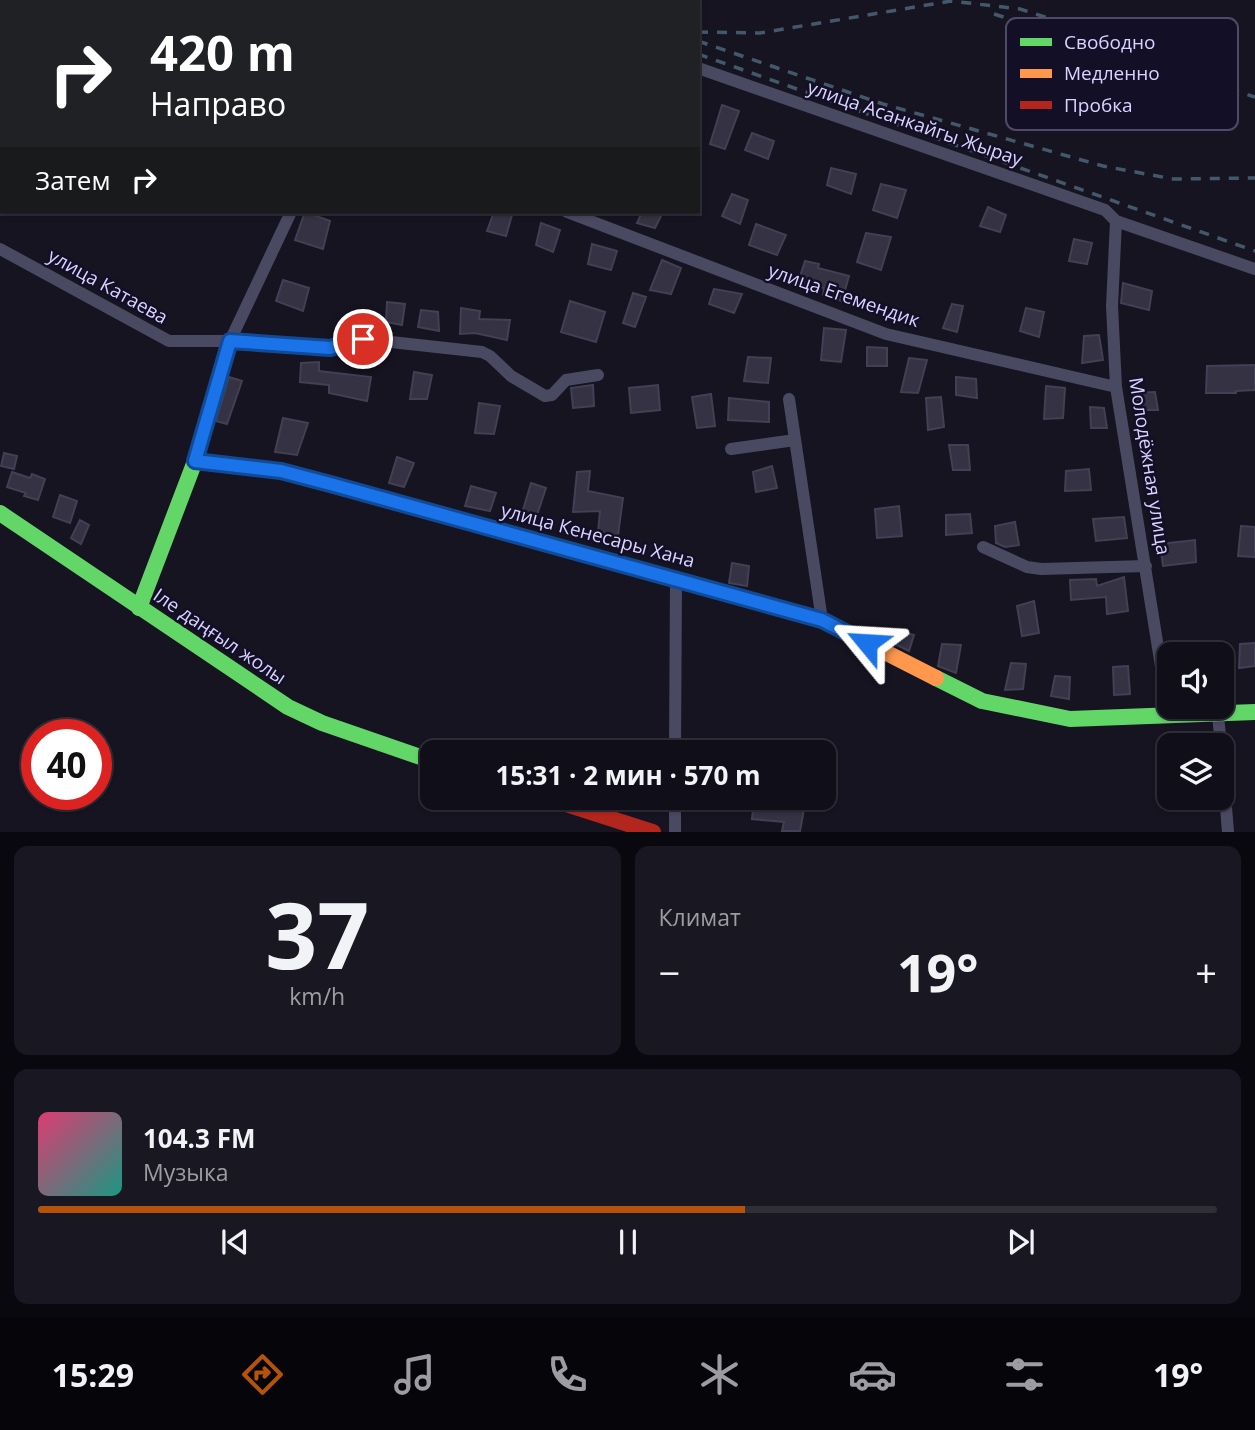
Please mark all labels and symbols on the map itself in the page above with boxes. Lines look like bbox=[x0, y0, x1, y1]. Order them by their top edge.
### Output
legend bbox=[1006, 18, 1238, 130]
text: Свободно bbox=[1064, 29, 1155, 55]
text: Медленно bbox=[1064, 60, 1160, 86]
street label: улица Асанкайгы Жырау bbox=[804, 74, 1027, 172]
text: Пробка bbox=[1064, 92, 1133, 118]
street label: улица Катаева bbox=[43, 242, 173, 330]
street label: улица Егемендик bbox=[765, 257, 923, 333]
pin bbox=[333, 309, 393, 369]
street label: Молодёжная улица bbox=[1123, 375, 1177, 557]
street label: улица Кенесары Хана bbox=[498, 497, 698, 573]
street label: Іле даңғыл жолы bbox=[148, 582, 292, 690]
position arrow bbox=[830, 606, 904, 680]
speed limit sign: 40 bbox=[21, 719, 112, 810]

